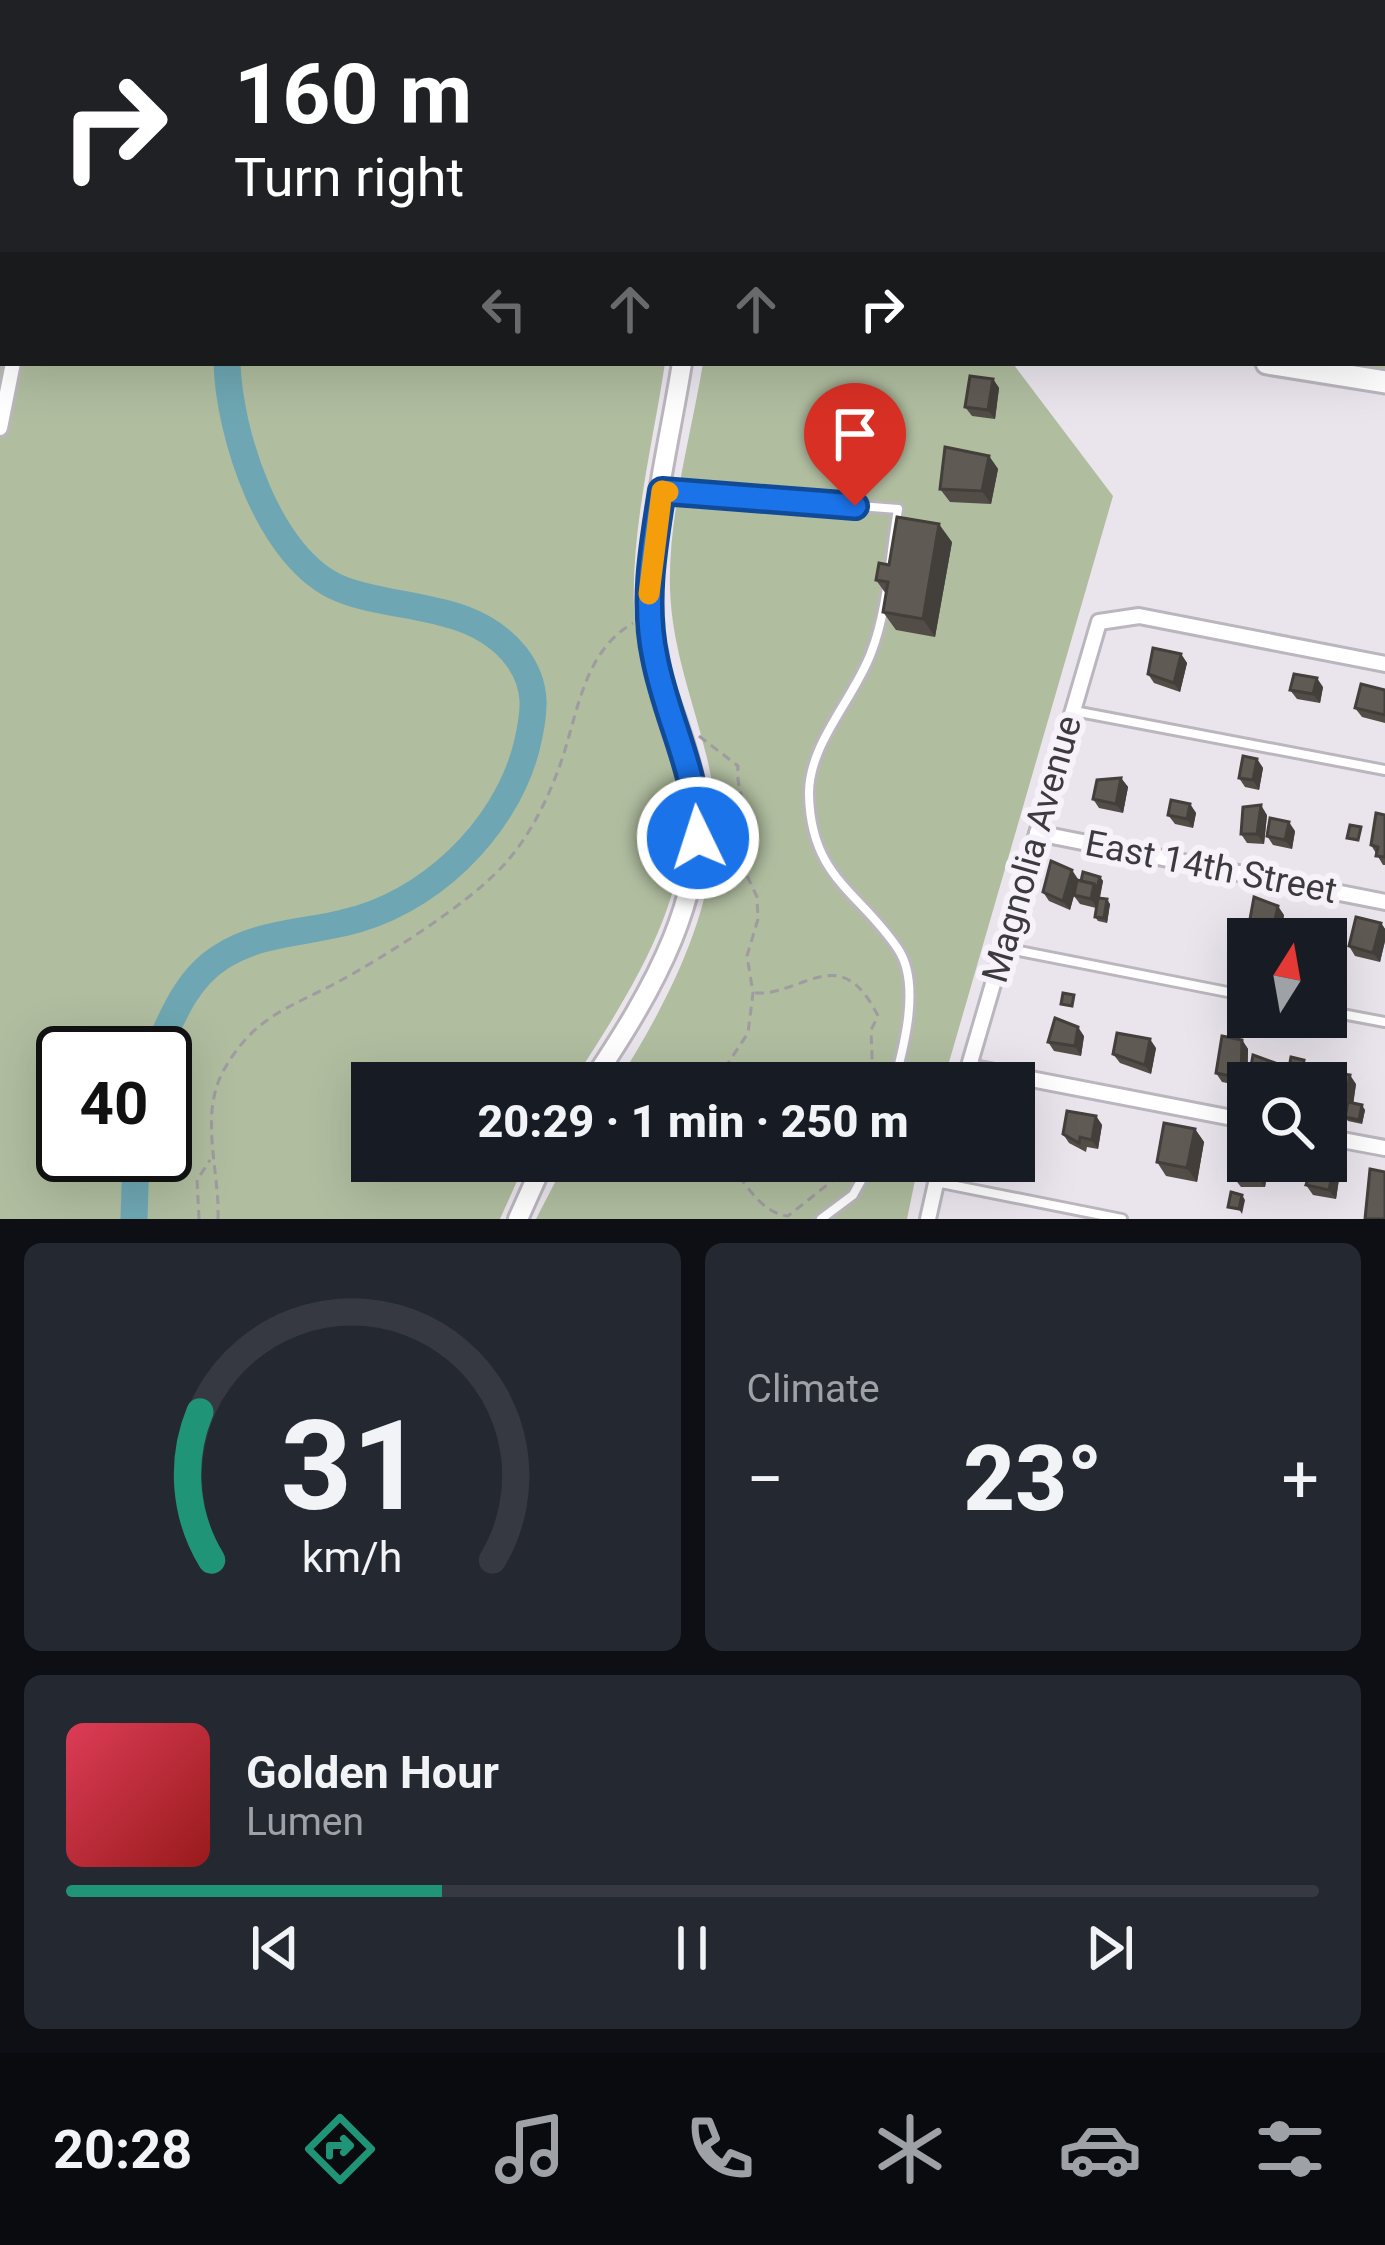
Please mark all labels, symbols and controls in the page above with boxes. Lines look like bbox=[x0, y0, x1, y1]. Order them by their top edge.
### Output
text: 160 m bbox=[234, 45, 472, 144]
icon: right bbox=[36, 48, 192, 204]
text: Turn right bbox=[234, 146, 464, 209]
icon: left bbox=[471, 276, 537, 342]
icon: ahead bbox=[597, 276, 663, 342]
icon: ahead bbox=[723, 276, 789, 342]
icon: right bbox=[849, 276, 915, 342]
pin bbox=[804, 383, 906, 506]
icon: arrive bbox=[822, 401, 888, 467]
street label: Magnolia Avenue bbox=[974, 711, 1090, 987]
position arrow bbox=[635, 775, 761, 901]
street label: East 14th Street bbox=[1082, 822, 1340, 912]
north arrow bbox=[1227, 918, 1347, 1038]
map controls bbox=[1227, 918, 1347, 1182]
speed limit sign: 40 bbox=[36, 1026, 192, 1182]
button: search bbox=[1227, 1062, 1347, 1182]
text: 20:29 · 1 min · 250 m bbox=[477, 1095, 909, 1148]
text: Climate bbox=[747, 1366, 880, 1412]
text: 31 bbox=[281, 1393, 424, 1539]
text: 23° bbox=[963, 1427, 1103, 1532]
text: − bbox=[747, 1441, 784, 1518]
text: + bbox=[1282, 1441, 1319, 1518]
text: km/h bbox=[302, 1532, 403, 1582]
text: Golden Hour bbox=[246, 1746, 499, 1799]
text: Lumen bbox=[246, 1799, 364, 1845]
icon: previous bbox=[242, 1915, 308, 1981]
icon: pause bbox=[659, 1915, 725, 1981]
icon: next bbox=[1077, 1915, 1143, 1981]
icon: directions bbox=[298, 2107, 382, 2191]
icon: music bbox=[488, 2107, 572, 2191]
icon: phone bbox=[678, 2107, 762, 2191]
icon: climate bbox=[868, 2107, 952, 2191]
icon: car bbox=[1058, 2107, 1142, 2191]
icon: filters bbox=[1248, 2107, 1332, 2191]
text: 20:28 bbox=[53, 2118, 192, 2181]

